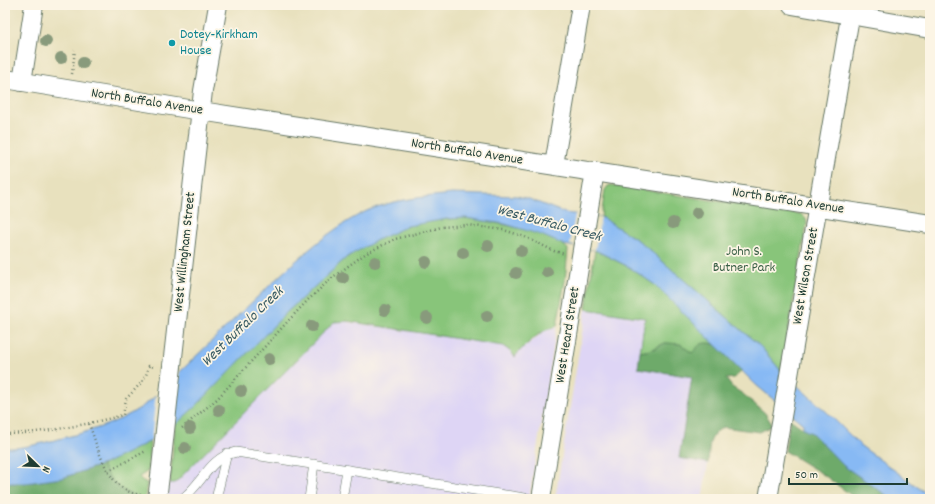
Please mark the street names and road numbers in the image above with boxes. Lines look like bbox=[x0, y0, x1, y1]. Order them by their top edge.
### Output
street label: North Buffalo Avenue bbox=[90, 83, 204, 121]
street label: North Buffalo Avenue bbox=[410, 133, 524, 171]
street label: North Buffalo Avenue bbox=[731, 182, 845, 220]
street label: West Willingham Street bbox=[169, 191, 201, 313]
street label: West Wilson Street bbox=[788, 226, 824, 326]
street label: West Heard Street bbox=[551, 285, 585, 385]

